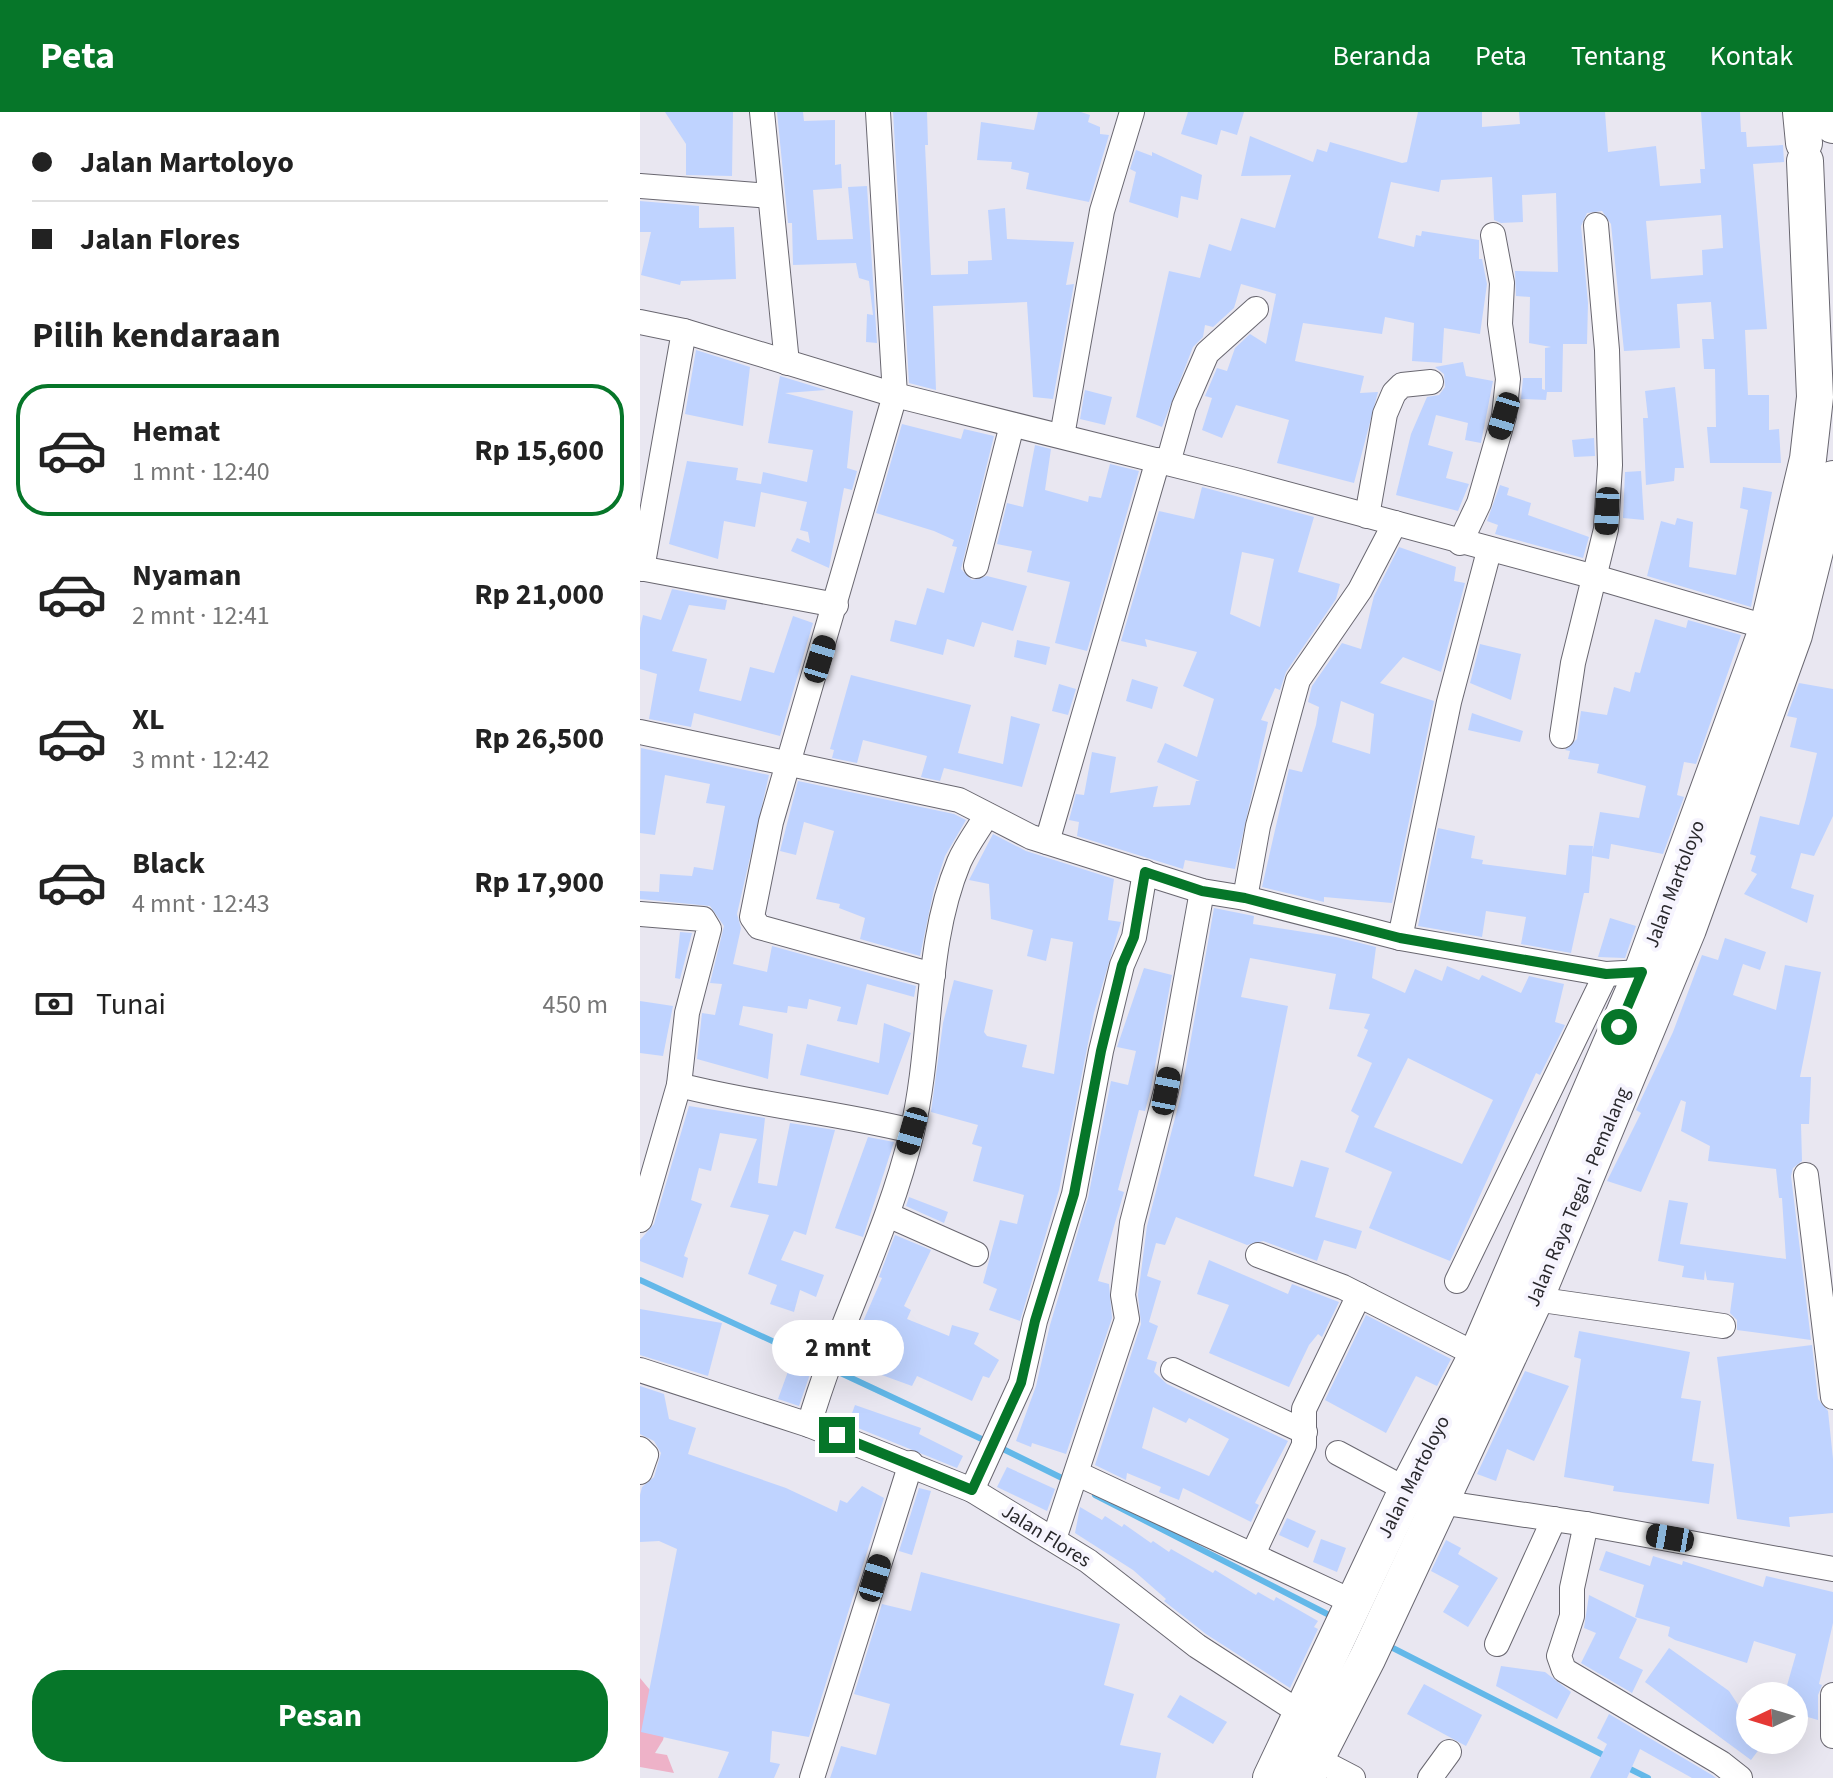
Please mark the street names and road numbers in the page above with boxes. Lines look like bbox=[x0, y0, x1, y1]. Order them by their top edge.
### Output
street label: Jalan Martoloyo bbox=[1638, 816, 1712, 952]
street label: Jalan Raya Tegal - Pemalang bbox=[1519, 1083, 1637, 1311]
street label: Jalan Martoloyo bbox=[1371, 1411, 1457, 1543]
street label: Jalan Flores bbox=[996, 1497, 1096, 1575]

